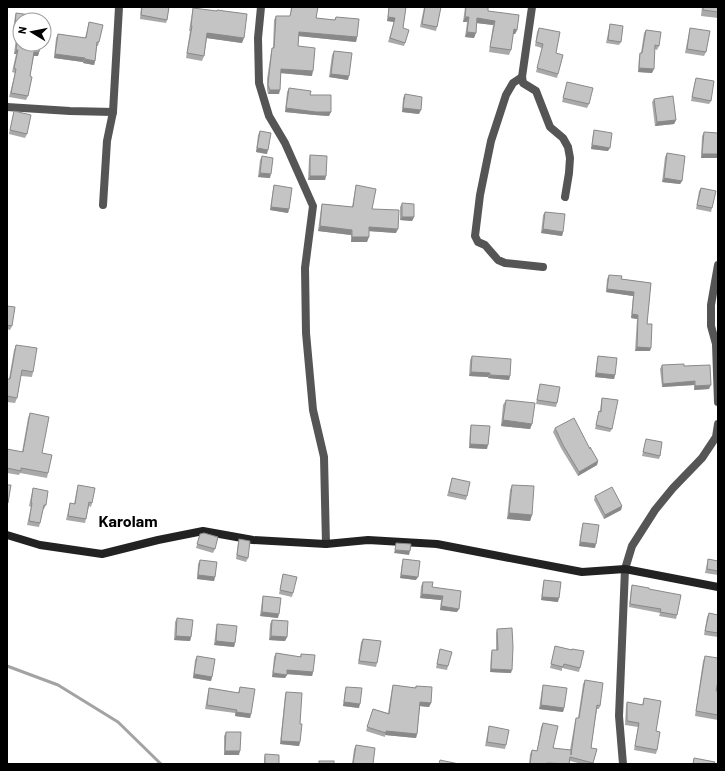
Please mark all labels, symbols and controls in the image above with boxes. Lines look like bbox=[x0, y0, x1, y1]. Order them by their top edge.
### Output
north arrow bbox=[12, 12, 52, 52]
text: N bbox=[15, 25, 29, 35]
district label: Karolam bbox=[98, 511, 158, 530]

